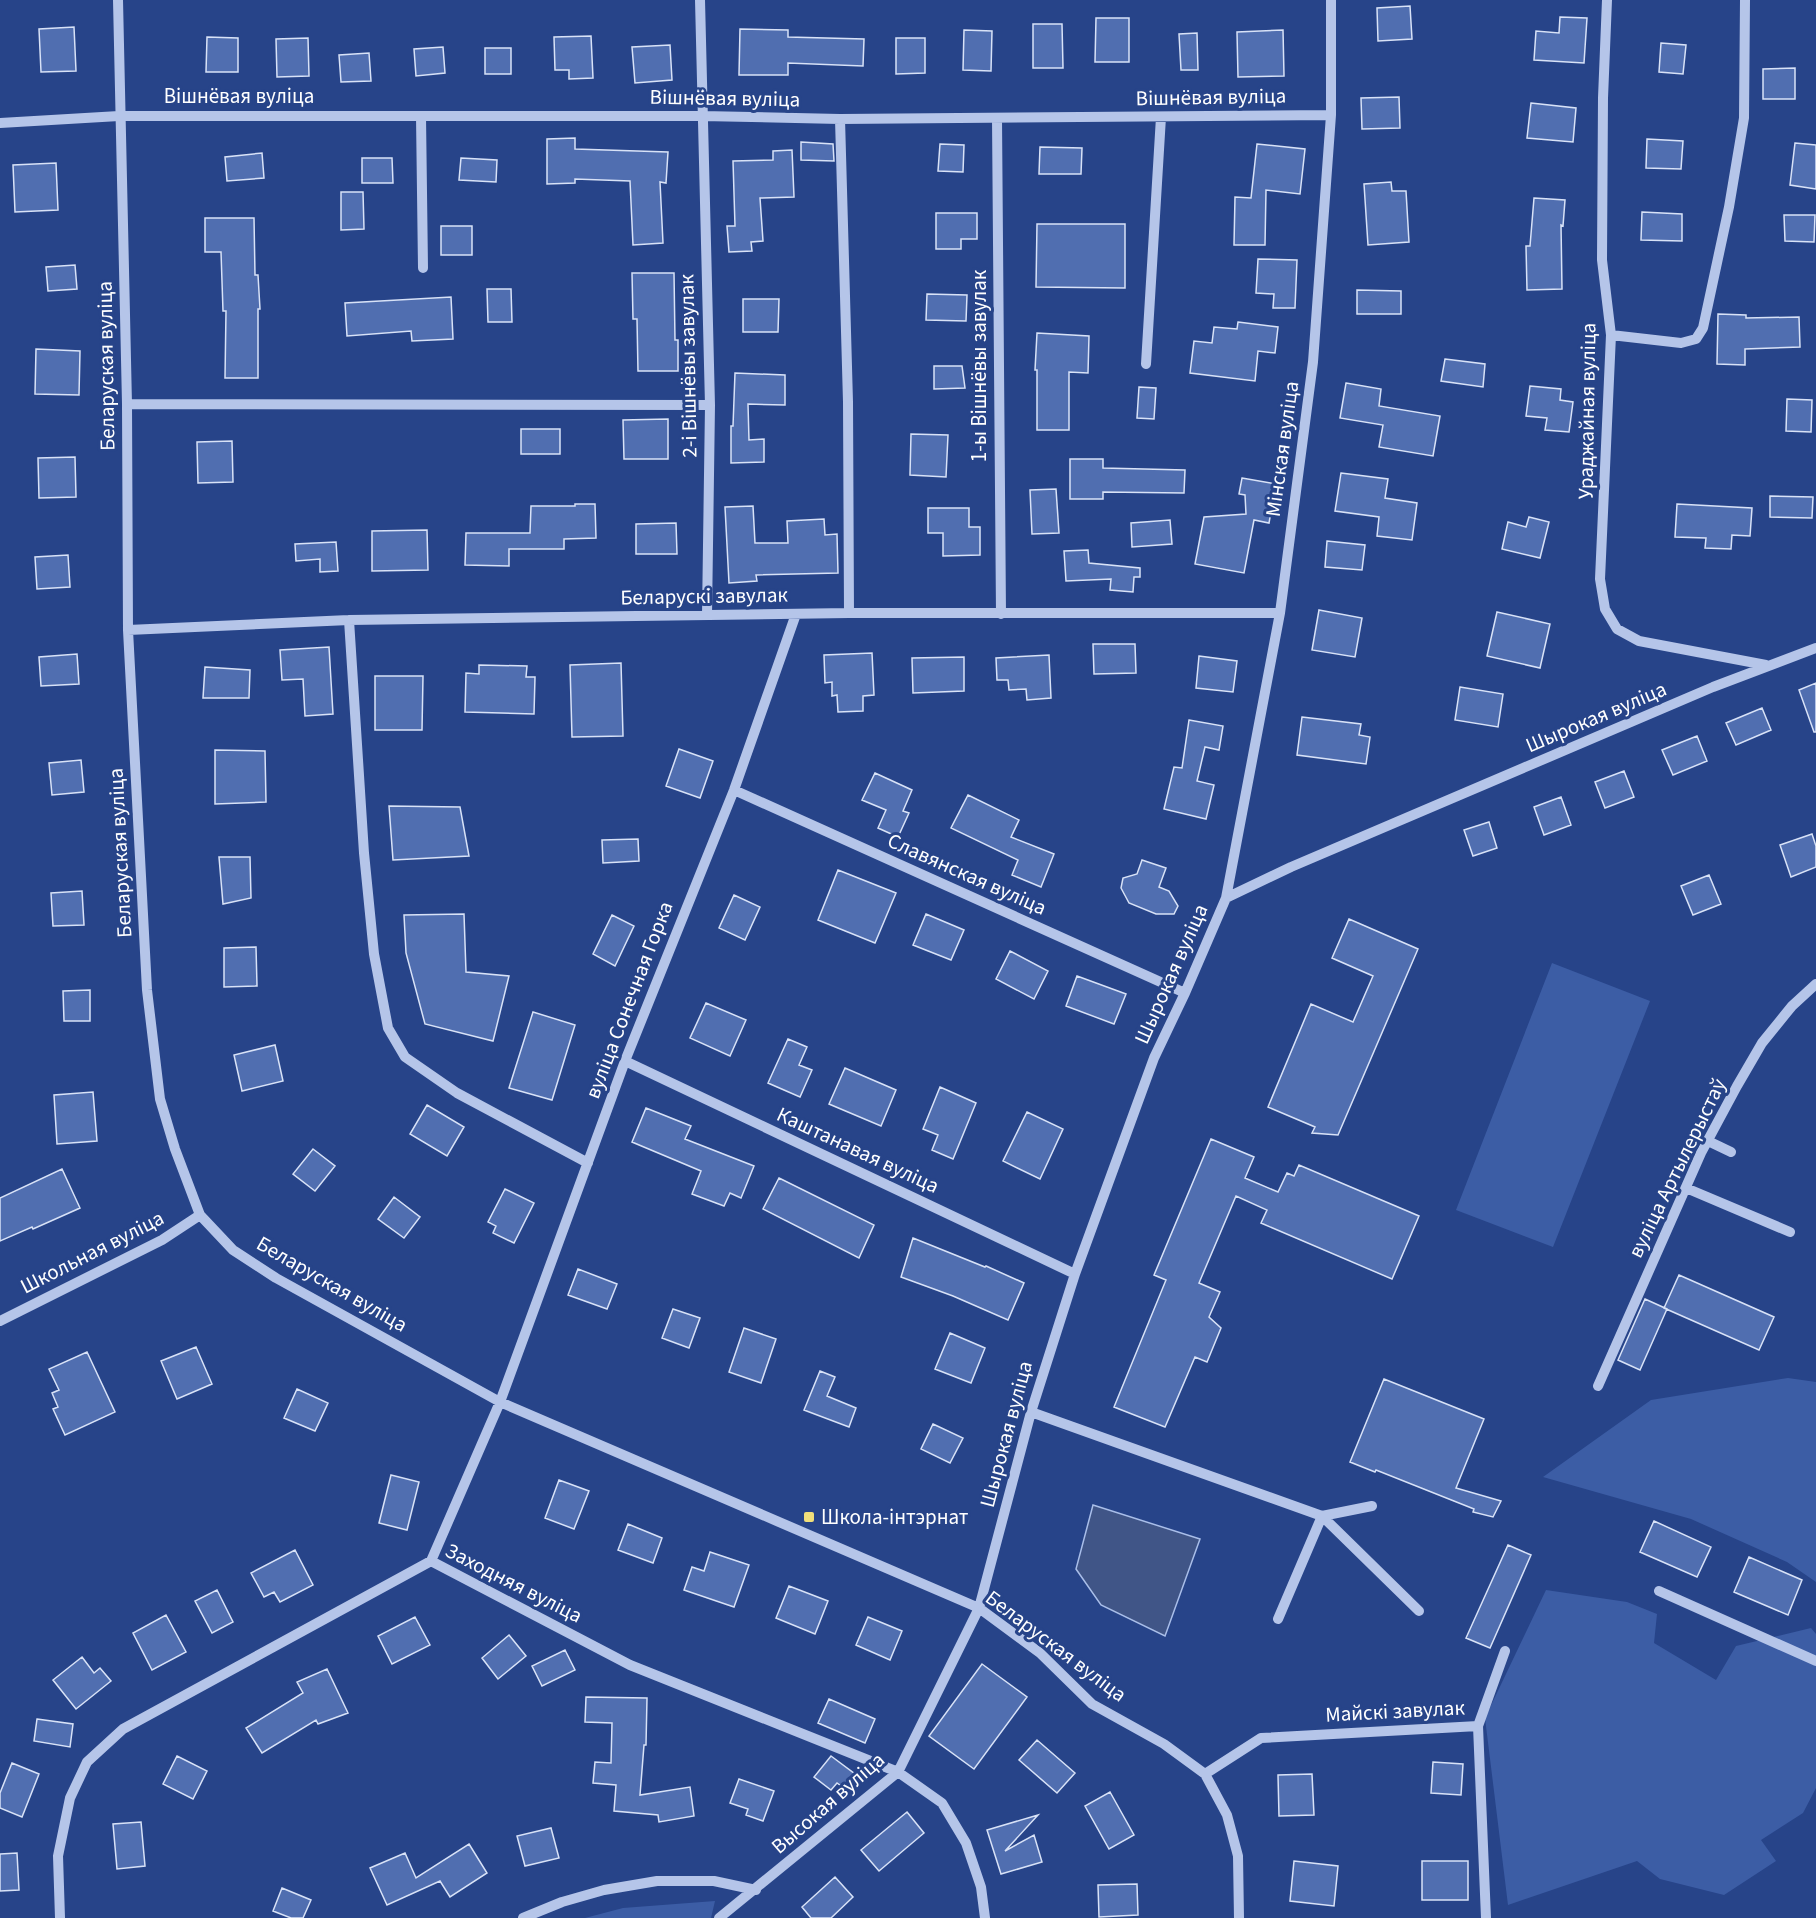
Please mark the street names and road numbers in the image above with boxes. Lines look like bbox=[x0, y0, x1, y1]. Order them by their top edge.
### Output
street label: Вішнёвая вуліца bbox=[164, 81, 314, 111]
street label: Вішнёвая вуліца bbox=[1135, 81, 1287, 113]
street label: Вішнёвая вуліца bbox=[649, 82, 801, 114]
street label: 1-ы Вішнёвы завулак bbox=[964, 269, 994, 462]
street label: 2-і Вішнёвы завулак bbox=[671, 273, 705, 458]
street label: Беларуская вуліца bbox=[90, 281, 122, 451]
street label: Ураджайная вуліца bbox=[1570, 323, 1604, 499]
street label: Мінская вуліца bbox=[1258, 379, 1306, 519]
street label: Беларускі завулак bbox=[620, 580, 789, 612]
street label: Шырокая вуліца bbox=[1521, 674, 1671, 760]
street label: Беларуская вуліца bbox=[101, 767, 139, 939]
street label: Славянская вуліца bbox=[883, 825, 1051, 923]
street label: вуліца Сонечная Горка bbox=[578, 897, 680, 1103]
street label: Шырокая вуліца bbox=[1127, 899, 1215, 1049]
street label: вуліца Артылерыстаў bbox=[1621, 1073, 1734, 1263]
street label: Каштанавая вуліца bbox=[772, 1099, 944, 1201]
street label: Школьная вуліца bbox=[15, 1203, 169, 1301]
street label: Беларуская вуліца bbox=[251, 1229, 413, 1339]
street label: Шырокая вуліца bbox=[972, 1358, 1040, 1510]
street label: Заходняя вуліца bbox=[440, 1536, 588, 1630]
street label: Беларуская вуліца bbox=[979, 1583, 1133, 1709]
street label: Майскі завулак bbox=[1325, 1692, 1466, 1730]
street label: Высокая вуліца bbox=[765, 1745, 891, 1861]

